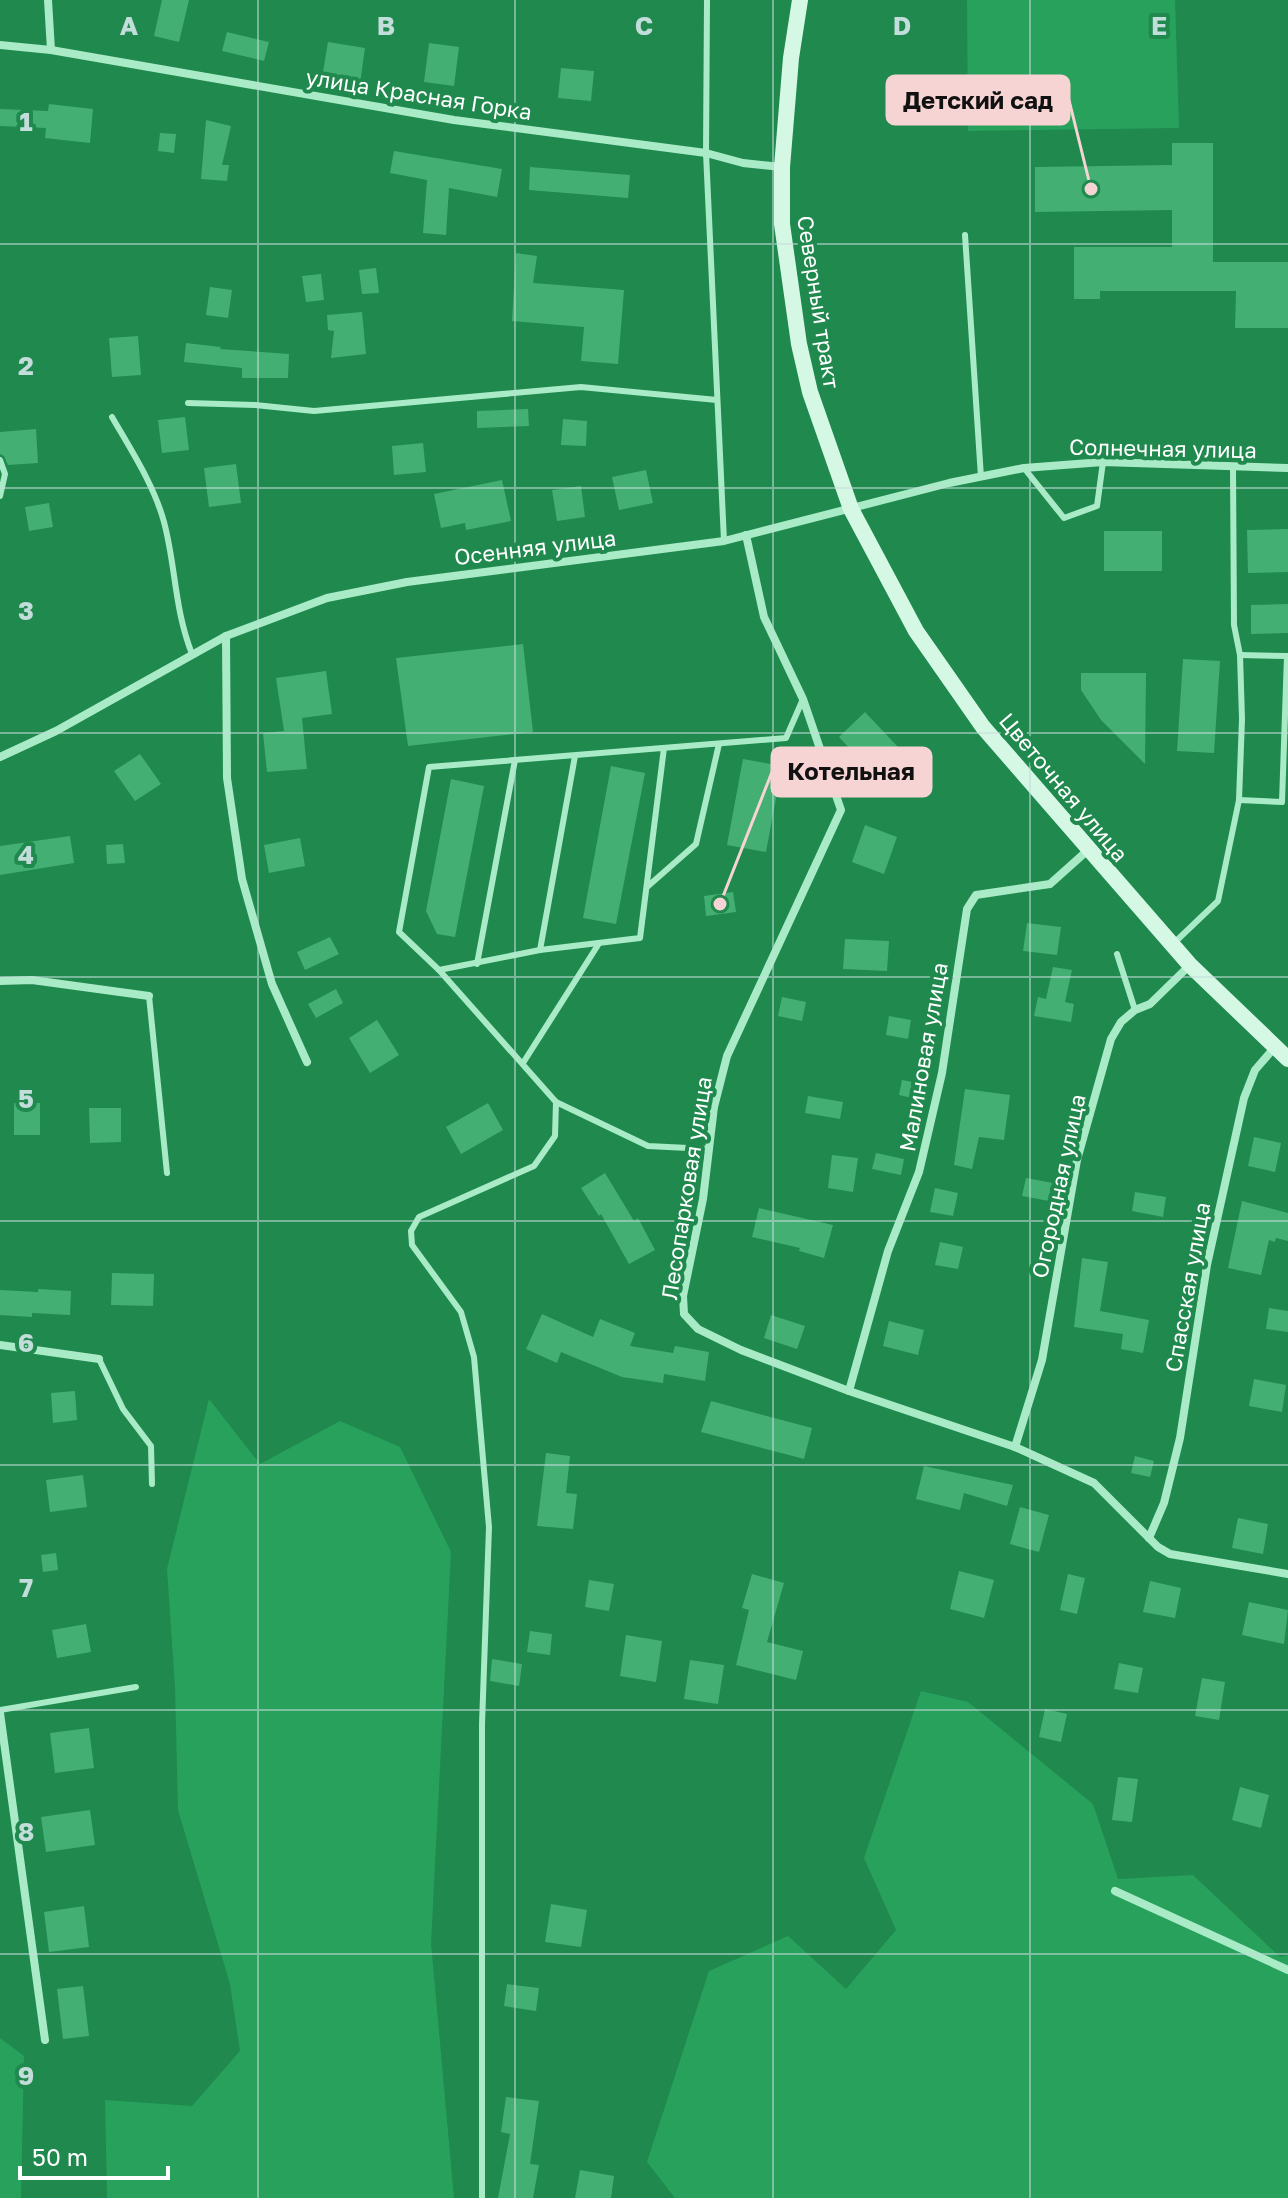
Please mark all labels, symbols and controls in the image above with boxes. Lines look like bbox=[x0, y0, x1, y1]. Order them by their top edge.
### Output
text: A bbox=[120, 10, 139, 41]
text: B bbox=[377, 10, 395, 41]
text: C bbox=[635, 10, 653, 41]
text: D bbox=[893, 10, 911, 41]
text: E bbox=[1151, 10, 1167, 41]
street label: улица Красная Горка bbox=[304, 63, 534, 125]
callout: Детский сад bbox=[887, 76, 1069, 124]
text: Детский сад bbox=[903, 85, 1053, 114]
text: 1 bbox=[19, 106, 33, 137]
street label: Северный тракт bbox=[792, 213, 846, 391]
text: 2 bbox=[18, 350, 34, 381]
street label: Солнечная улица bbox=[1069, 433, 1257, 463]
street label: Осенняя улица bbox=[453, 524, 617, 570]
text: 3 bbox=[18, 595, 34, 626]
street label: Цветочная улица bbox=[994, 707, 1134, 867]
callout: Котельная bbox=[772, 748, 931, 796]
text: Котельная bbox=[787, 756, 915, 785]
text: 4 bbox=[18, 839, 34, 870]
street label: Малиновая улица bbox=[893, 960, 953, 1154]
street label: Лесопарковая улица bbox=[655, 1074, 717, 1302]
text: 5 bbox=[18, 1083, 34, 1114]
street label: Огородная улица bbox=[1025, 1091, 1091, 1281]
street label: Спасская улица bbox=[1159, 1200, 1215, 1374]
text: 6 bbox=[18, 1327, 34, 1358]
text: 7 bbox=[19, 1572, 33, 1603]
text: 8 bbox=[18, 1816, 34, 1847]
text: 9 bbox=[18, 2060, 34, 2091]
scale bar bbox=[20, 2130, 168, 2180]
text: 50 m bbox=[32, 2142, 88, 2171]

